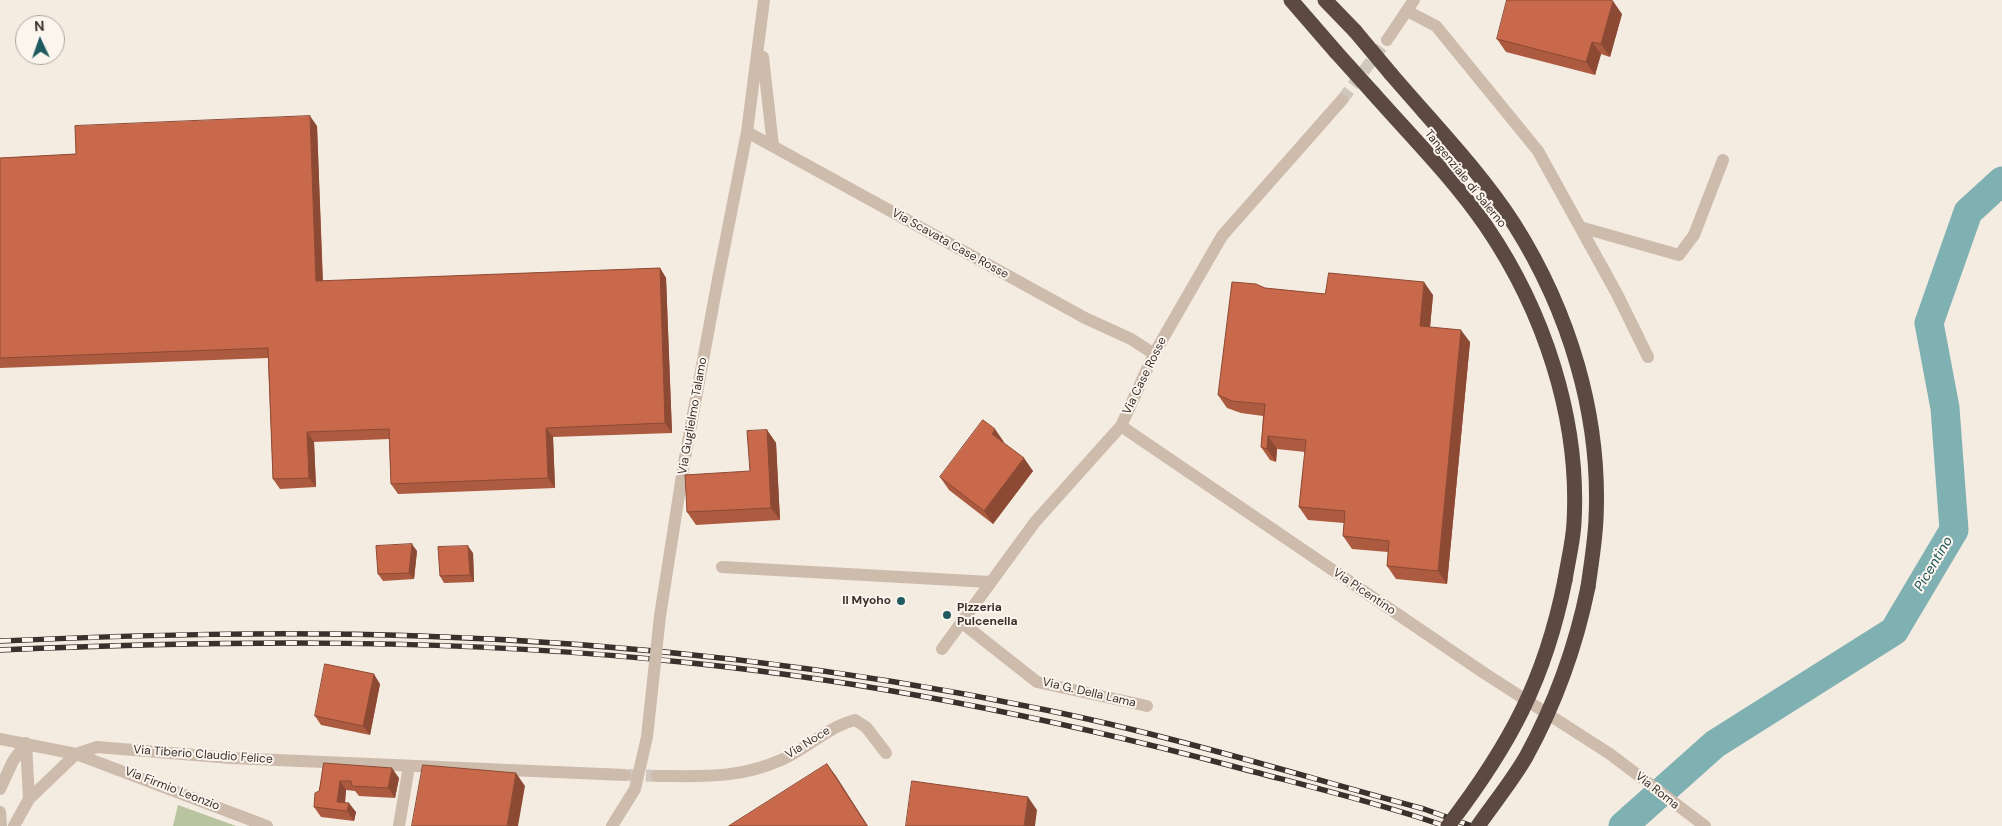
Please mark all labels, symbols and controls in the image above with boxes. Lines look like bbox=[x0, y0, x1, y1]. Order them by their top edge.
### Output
north arrow bbox=[15, 15, 65, 65]
text: N bbox=[34, 17, 45, 35]
street label: Tangenziale di Salerno bbox=[1421, 127, 1509, 231]
street label: Via Scavata Case Rosse bbox=[889, 206, 1011, 282]
street label: Via Case Rosse bbox=[1120, 335, 1170, 417]
street label: Via Guglielmo Talamo bbox=[676, 356, 710, 476]
water label: Picentino bbox=[1911, 534, 1957, 594]
street label: Via Picentino bbox=[1330, 566, 1398, 618]
place label: Il Myoho bbox=[842, 594, 891, 608]
marker: Il Myoho bbox=[895, 595, 907, 607]
place label: Pizzeria Pulcenella bbox=[957, 601, 1018, 629]
marker: Pizzeria Pulcenella bbox=[941, 609, 953, 621]
street label: Via G. Della Lama bbox=[1041, 675, 1137, 711]
street label: Via Noce bbox=[783, 724, 833, 762]
street label: Via Tiberio Claudio Felice bbox=[133, 743, 273, 767]
street label: Via Firmio Leonzio bbox=[122, 764, 222, 814]
street label: Via Roma bbox=[1632, 769, 1682, 813]

